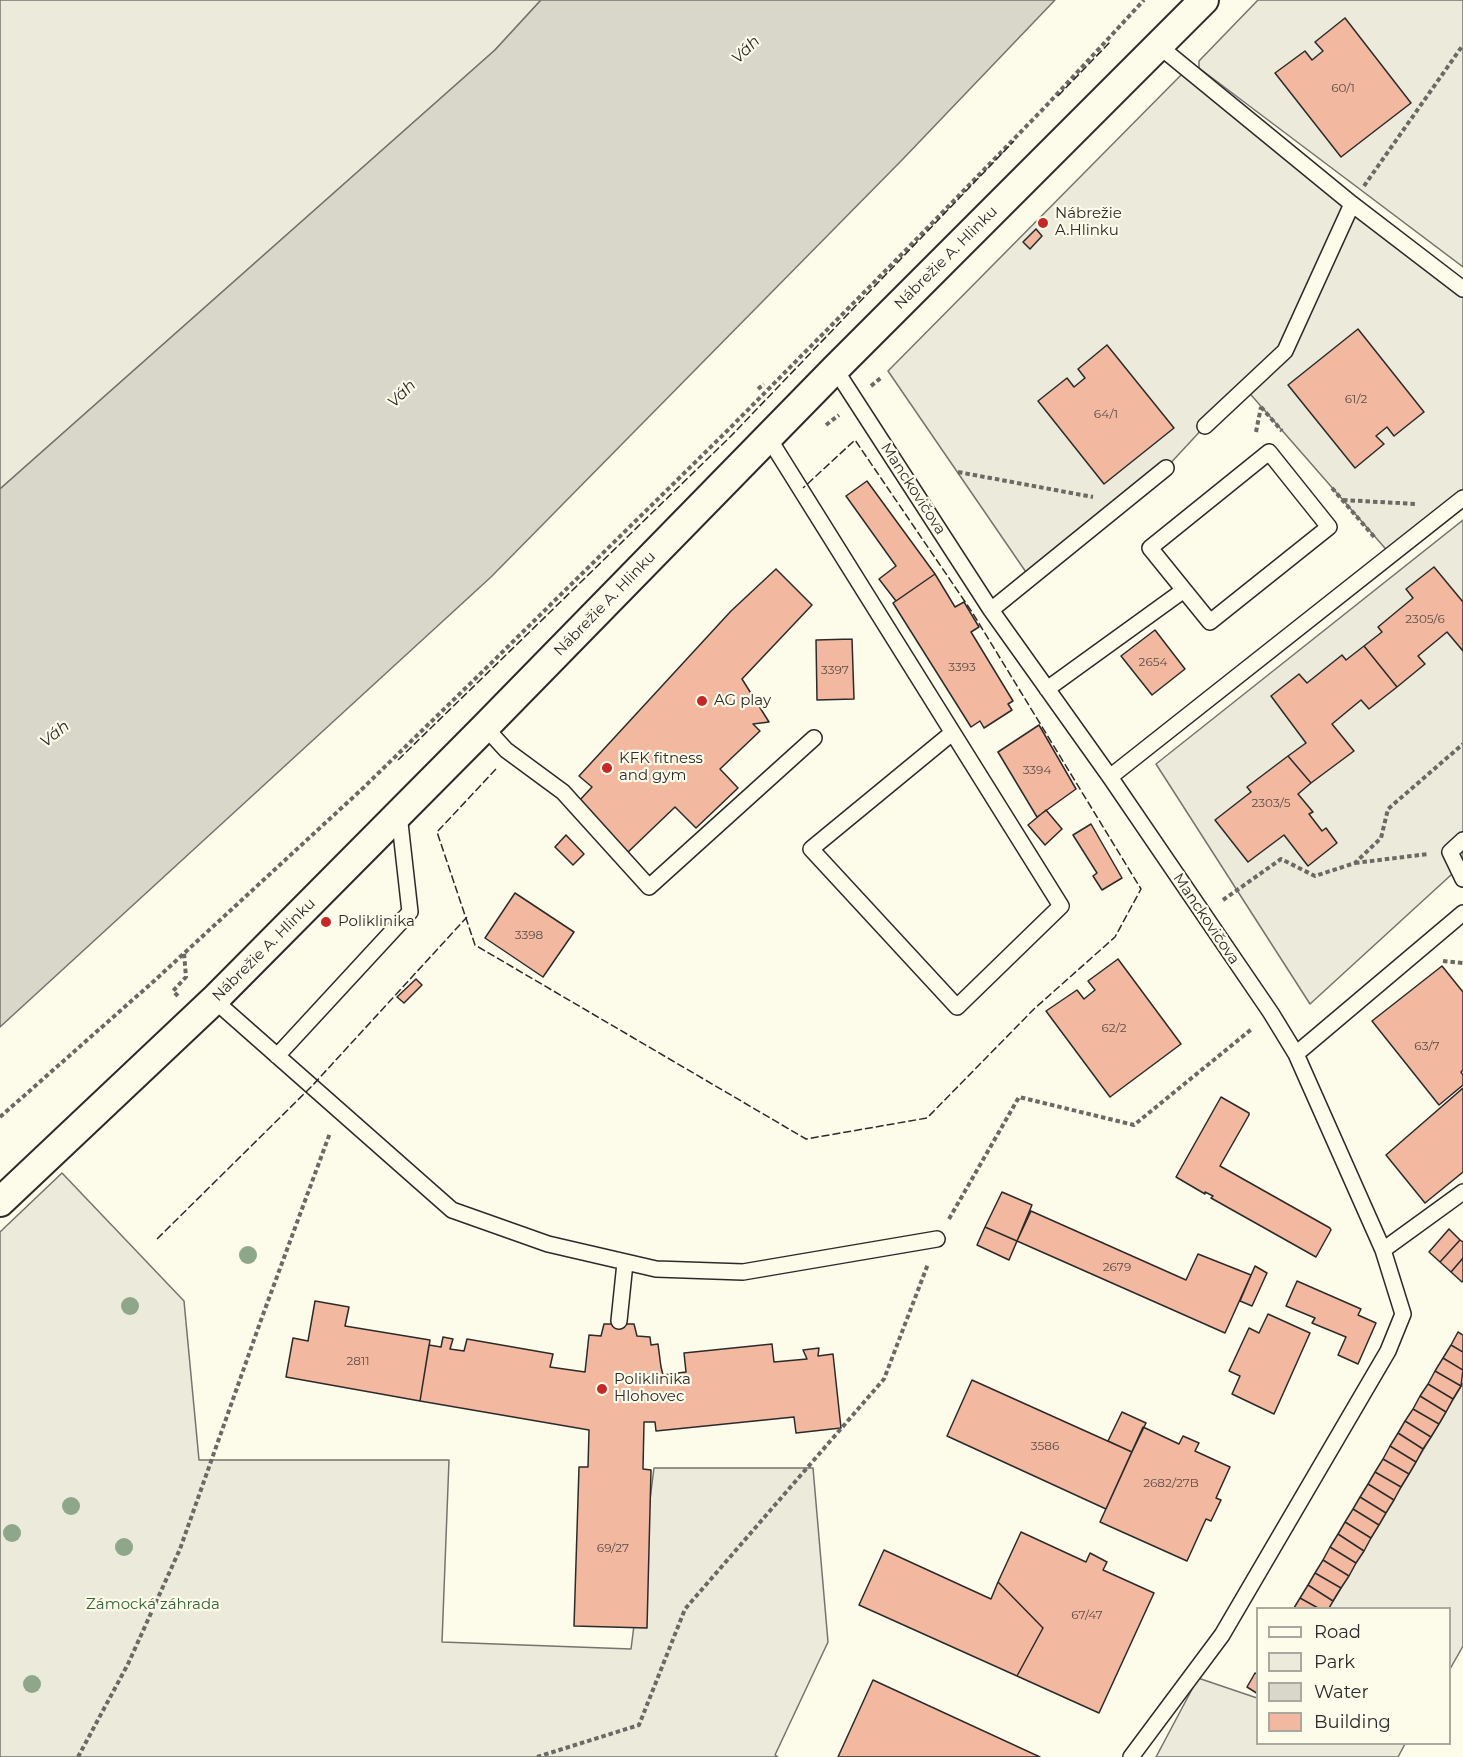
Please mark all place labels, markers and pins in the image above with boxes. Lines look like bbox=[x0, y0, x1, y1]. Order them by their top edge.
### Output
place label: Nábrežie A.Hlinku bbox=[1055, 205, 1122, 240]
marker: Nábrežie A.Hlinku bbox=[1036, 216, 1050, 230]
place label: AG play bbox=[714, 692, 771, 710]
marker: AG play bbox=[695, 694, 709, 708]
place label: KFK fitness and gym bbox=[619, 750, 703, 785]
marker: KFK fitness and gym bbox=[600, 761, 614, 775]
place label: Poliklinika bbox=[338, 913, 415, 931]
marker: Poliklinika bbox=[319, 915, 333, 929]
place label: Poliklinika Hlohovec bbox=[614, 1371, 691, 1406]
marker: Poliklinika Hlohovec bbox=[595, 1382, 609, 1396]

